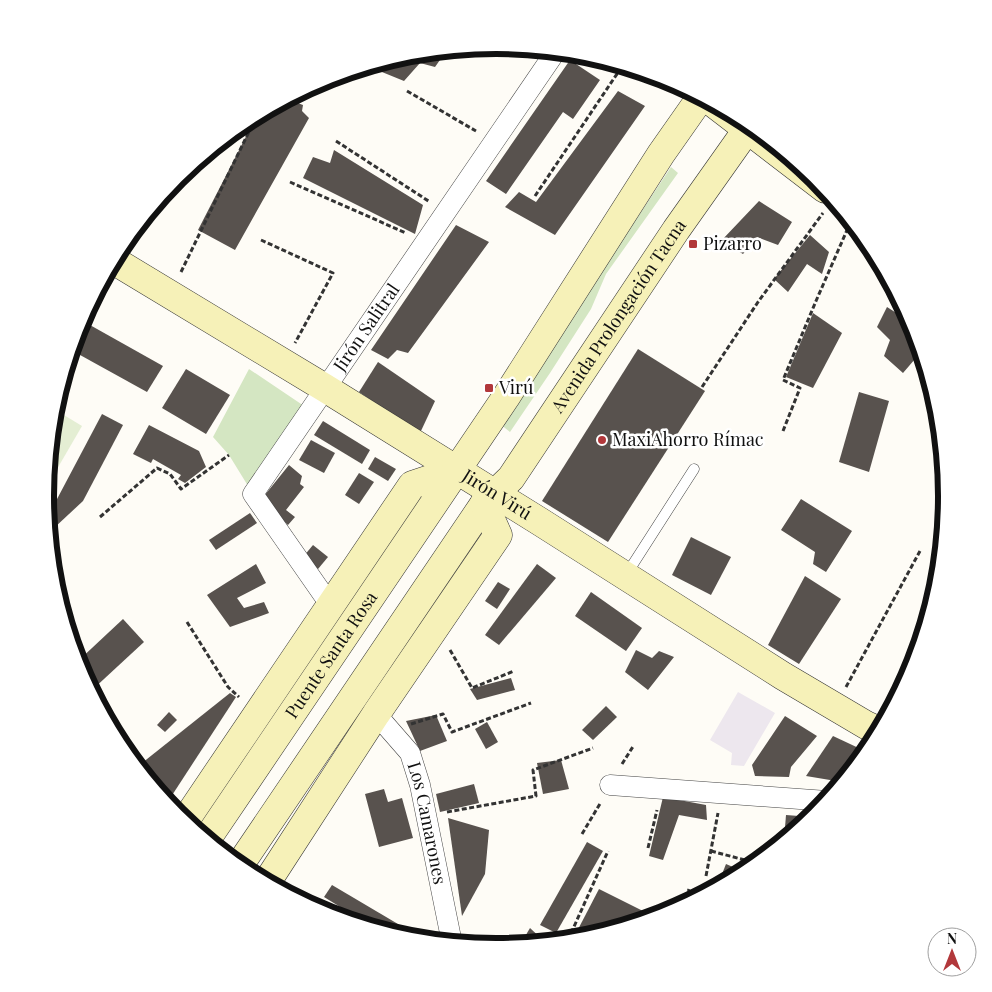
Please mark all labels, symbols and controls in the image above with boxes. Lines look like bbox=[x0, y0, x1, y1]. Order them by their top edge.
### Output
street label: Avenida Prolongación Tacna bbox=[544, 214, 691, 418]
place label: Pizarro bbox=[703, 231, 762, 255]
marker: Pizarro bbox=[687, 238, 699, 250]
street label: Jirón Salitral bbox=[327, 278, 404, 377]
place label: Virú bbox=[498, 375, 534, 399]
marker: Virú bbox=[483, 382, 495, 394]
place label: MaxiAhorro Rímac bbox=[612, 427, 764, 451]
marker: MaxiAhorro Rímac bbox=[596, 434, 608, 446]
street label: Jirón Virú bbox=[457, 463, 537, 525]
street label: Puente Santa Rosa bbox=[279, 586, 382, 723]
street label: Los Camarones bbox=[402, 759, 453, 886]
north arrow bbox=[927, 927, 977, 977]
text: N bbox=[947, 929, 957, 948]

